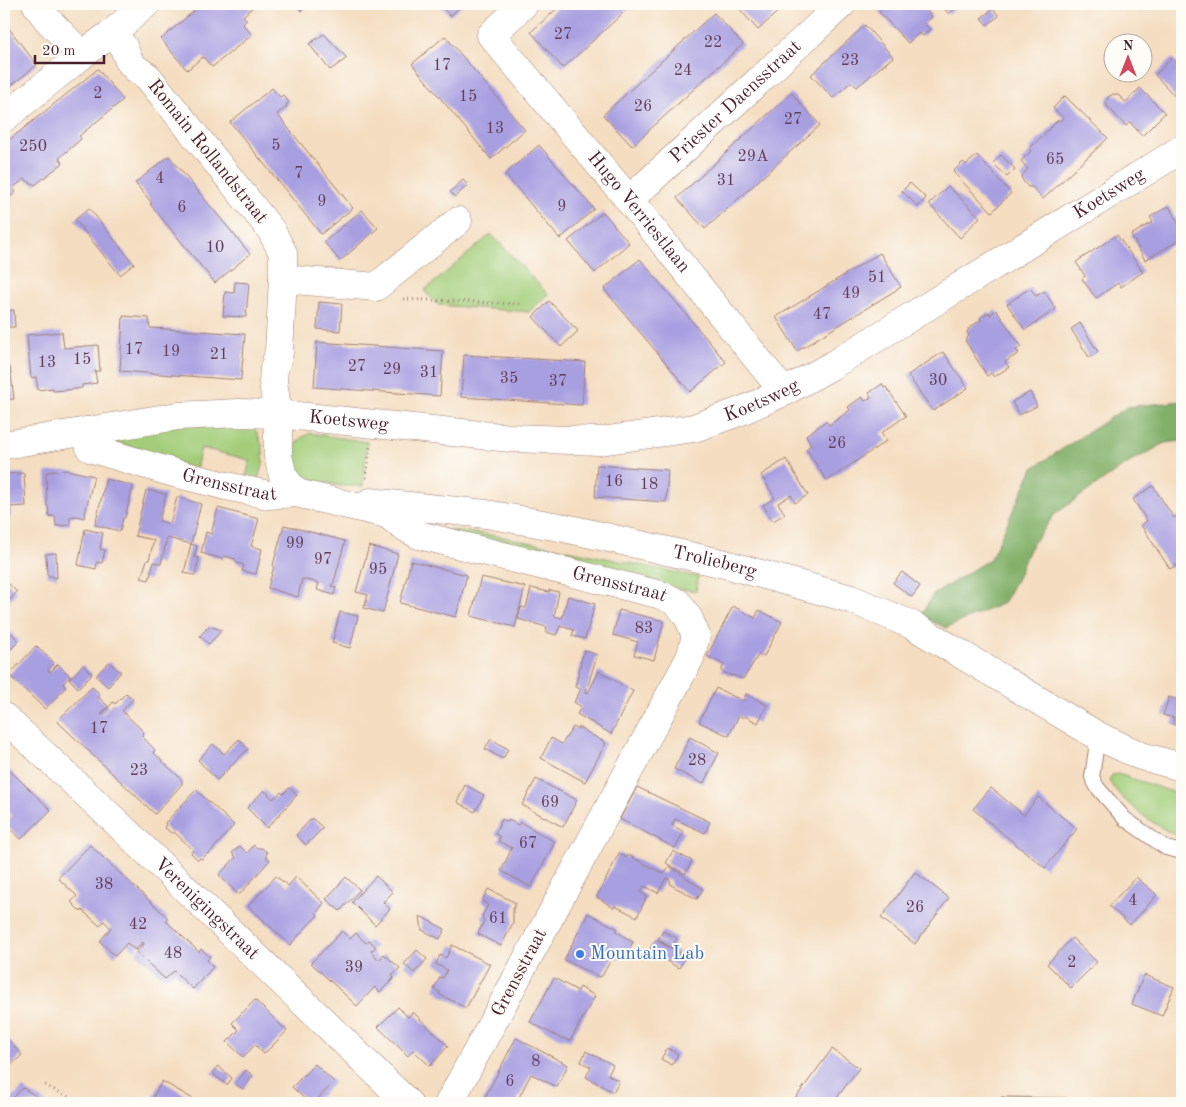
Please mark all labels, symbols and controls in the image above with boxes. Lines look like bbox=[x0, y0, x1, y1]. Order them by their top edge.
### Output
house number: 27 bbox=[554, 27, 572, 43]
scale bar bbox=[35, 32, 104, 64]
north arrow bbox=[1104, 32, 1154, 82]
house number: 22 bbox=[704, 35, 722, 51]
street label: Priester Daensstraat bbox=[666, 37, 805, 167]
text: N bbox=[1123, 39, 1134, 53]
text: 20 m bbox=[42, 44, 76, 59]
house number: 23 bbox=[841, 53, 859, 69]
house number: 17 bbox=[433, 58, 451, 74]
house number: 24 bbox=[674, 63, 692, 79]
street label: Romain Rollandstraat bbox=[143, 76, 271, 228]
house number: 2 bbox=[93, 86, 103, 102]
house number: 15 bbox=[459, 89, 477, 105]
house number: 26 bbox=[634, 99, 652, 115]
house number: 27 bbox=[784, 112, 802, 128]
house number: 13 bbox=[486, 121, 504, 137]
house number: 5 bbox=[271, 138, 281, 154]
house number: 250 bbox=[19, 139, 47, 155]
street label: Hugo Verriestlaan bbox=[584, 148, 693, 277]
house number: 29A bbox=[738, 149, 768, 165]
house number: 65 bbox=[1046, 152, 1064, 168]
street label: Koetsweg bbox=[1070, 164, 1149, 223]
house number: 7 bbox=[294, 166, 304, 182]
house number: 4 bbox=[155, 171, 165, 187]
house number: 31 bbox=[717, 173, 735, 189]
house number: 9 bbox=[317, 194, 327, 210]
house number: 9 bbox=[557, 199, 567, 215]
house number: 6 bbox=[177, 200, 187, 216]
house number: 10 bbox=[206, 240, 224, 256]
house number: 51 bbox=[868, 270, 886, 286]
house number: 49 bbox=[842, 286, 860, 302]
house number: 47 bbox=[813, 307, 831, 323]
house number: 17 bbox=[125, 342, 143, 358]
house number: 19 bbox=[162, 344, 180, 360]
house number: 21 bbox=[210, 347, 228, 363]
house number: 15 bbox=[73, 352, 91, 368]
house number: 13 bbox=[38, 355, 56, 371]
house number: 27 bbox=[348, 359, 366, 375]
house number: 29 bbox=[383, 362, 401, 378]
house number: 31 bbox=[420, 365, 438, 381]
house number: 35 bbox=[500, 371, 518, 387]
house number: 30 bbox=[929, 373, 947, 389]
house number: 37 bbox=[549, 374, 567, 390]
street label: Koetsweg bbox=[721, 376, 803, 426]
street label: Koetsweg bbox=[308, 408, 390, 435]
house number: 26 bbox=[828, 436, 846, 452]
street label: Grensstraat bbox=[180, 466, 277, 505]
house number: 16 bbox=[605, 474, 623, 490]
house number: 18 bbox=[640, 477, 658, 493]
house number: 99 bbox=[286, 536, 304, 552]
street label: Trolieberg bbox=[670, 543, 759, 582]
house number: 97 bbox=[314, 552, 332, 568]
house number: 95 bbox=[369, 562, 387, 578]
street label: Grensstraat bbox=[570, 564, 670, 606]
house number: 83 bbox=[635, 621, 653, 637]
house number: 17 bbox=[90, 721, 108, 737]
house number: 28 bbox=[688, 753, 706, 769]
house number: 23 bbox=[130, 763, 148, 779]
house number: 69 bbox=[541, 795, 559, 811]
house number: 67 bbox=[519, 836, 537, 852]
street label: Verenigingstraat bbox=[150, 854, 263, 964]
house number: 38 bbox=[95, 877, 113, 893]
house number: 4 bbox=[1128, 893, 1138, 909]
house number: 26 bbox=[906, 900, 924, 916]
house number: 61 bbox=[489, 911, 507, 927]
house number: 42 bbox=[129, 917, 147, 933]
street label: Grensstraat bbox=[489, 926, 551, 1020]
place label: Mountain Lab bbox=[590, 945, 704, 964]
house number: 48 bbox=[164, 946, 182, 962]
marker: Mountain Lab bbox=[574, 948, 586, 960]
house number: 2 bbox=[1067, 955, 1077, 971]
house number: 39 bbox=[345, 960, 363, 976]
house number: 8 bbox=[531, 1054, 541, 1070]
house number: 6 bbox=[505, 1074, 515, 1090]

